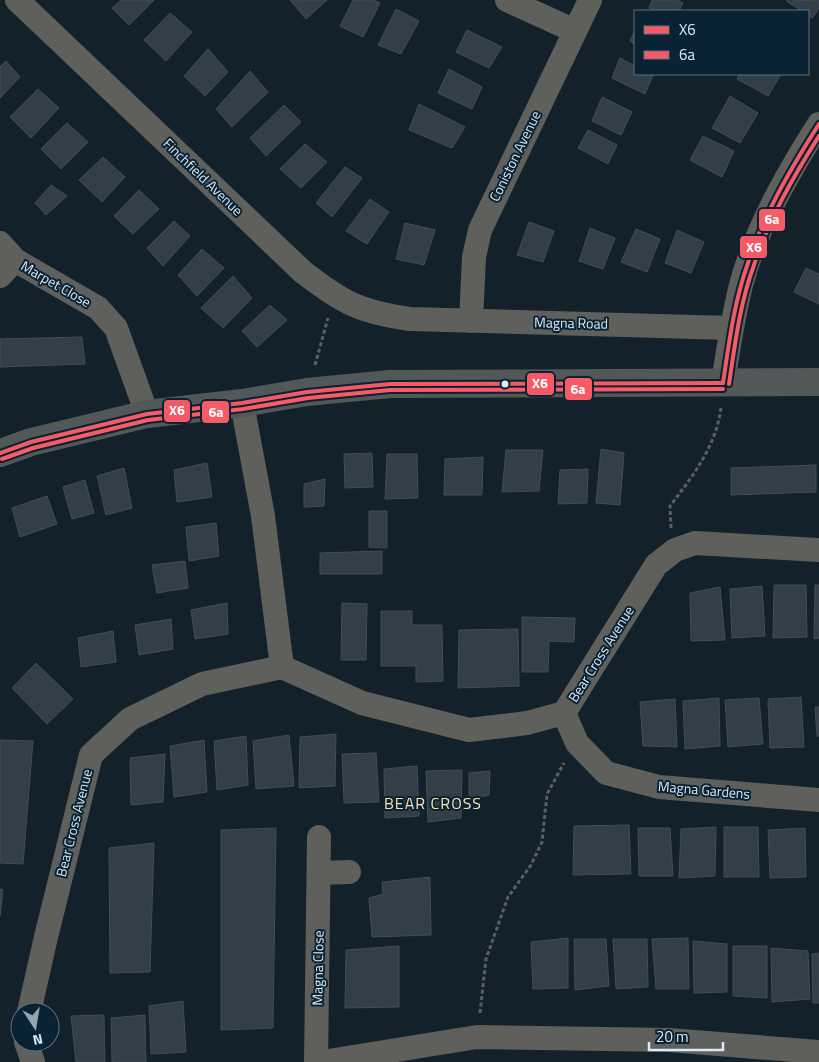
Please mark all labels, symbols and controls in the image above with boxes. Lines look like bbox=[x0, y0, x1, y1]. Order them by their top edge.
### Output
legend bbox=[634, 10, 809, 75]
text: X6 bbox=[679, 18, 696, 41]
text: 6a bbox=[679, 43, 695, 66]
street label: Coniston Avenue bbox=[483, 107, 546, 205]
street label: Finchfield Avenue bbox=[159, 133, 248, 220]
line badge: 6a bbox=[758, 208, 786, 232]
text: 6a bbox=[765, 208, 780, 229]
line badge: X6 bbox=[739, 235, 768, 259]
text: X6 bbox=[746, 236, 762, 257]
street label: Marpet Close bbox=[17, 255, 95, 312]
street label: Magna Road bbox=[534, 311, 608, 334]
line badge: X6 bbox=[526, 372, 555, 396]
text: X6 bbox=[532, 372, 548, 393]
line badge: 6a bbox=[564, 377, 593, 401]
text: 6a bbox=[571, 378, 586, 399]
unlabelled marker bbox=[500, 379, 510, 389]
line badge: X6 bbox=[163, 399, 191, 423]
text: X6 bbox=[169, 399, 185, 420]
line badge: 6a bbox=[201, 400, 230, 424]
text: 6a bbox=[209, 401, 224, 422]
street label: Bear Cross Avenue bbox=[562, 601, 639, 706]
street label: Bear Cross Avenue bbox=[50, 767, 97, 879]
street label: Magna Gardens bbox=[657, 775, 751, 804]
district label: BEAR CROSS bbox=[384, 791, 482, 815]
street label: Magna Close bbox=[306, 930, 329, 1006]
north arrow bbox=[10, 1002, 60, 1052]
scale bar bbox=[649, 1020, 723, 1052]
text: 20 m bbox=[656, 1025, 689, 1048]
text: N bbox=[31, 1029, 45, 1051]

